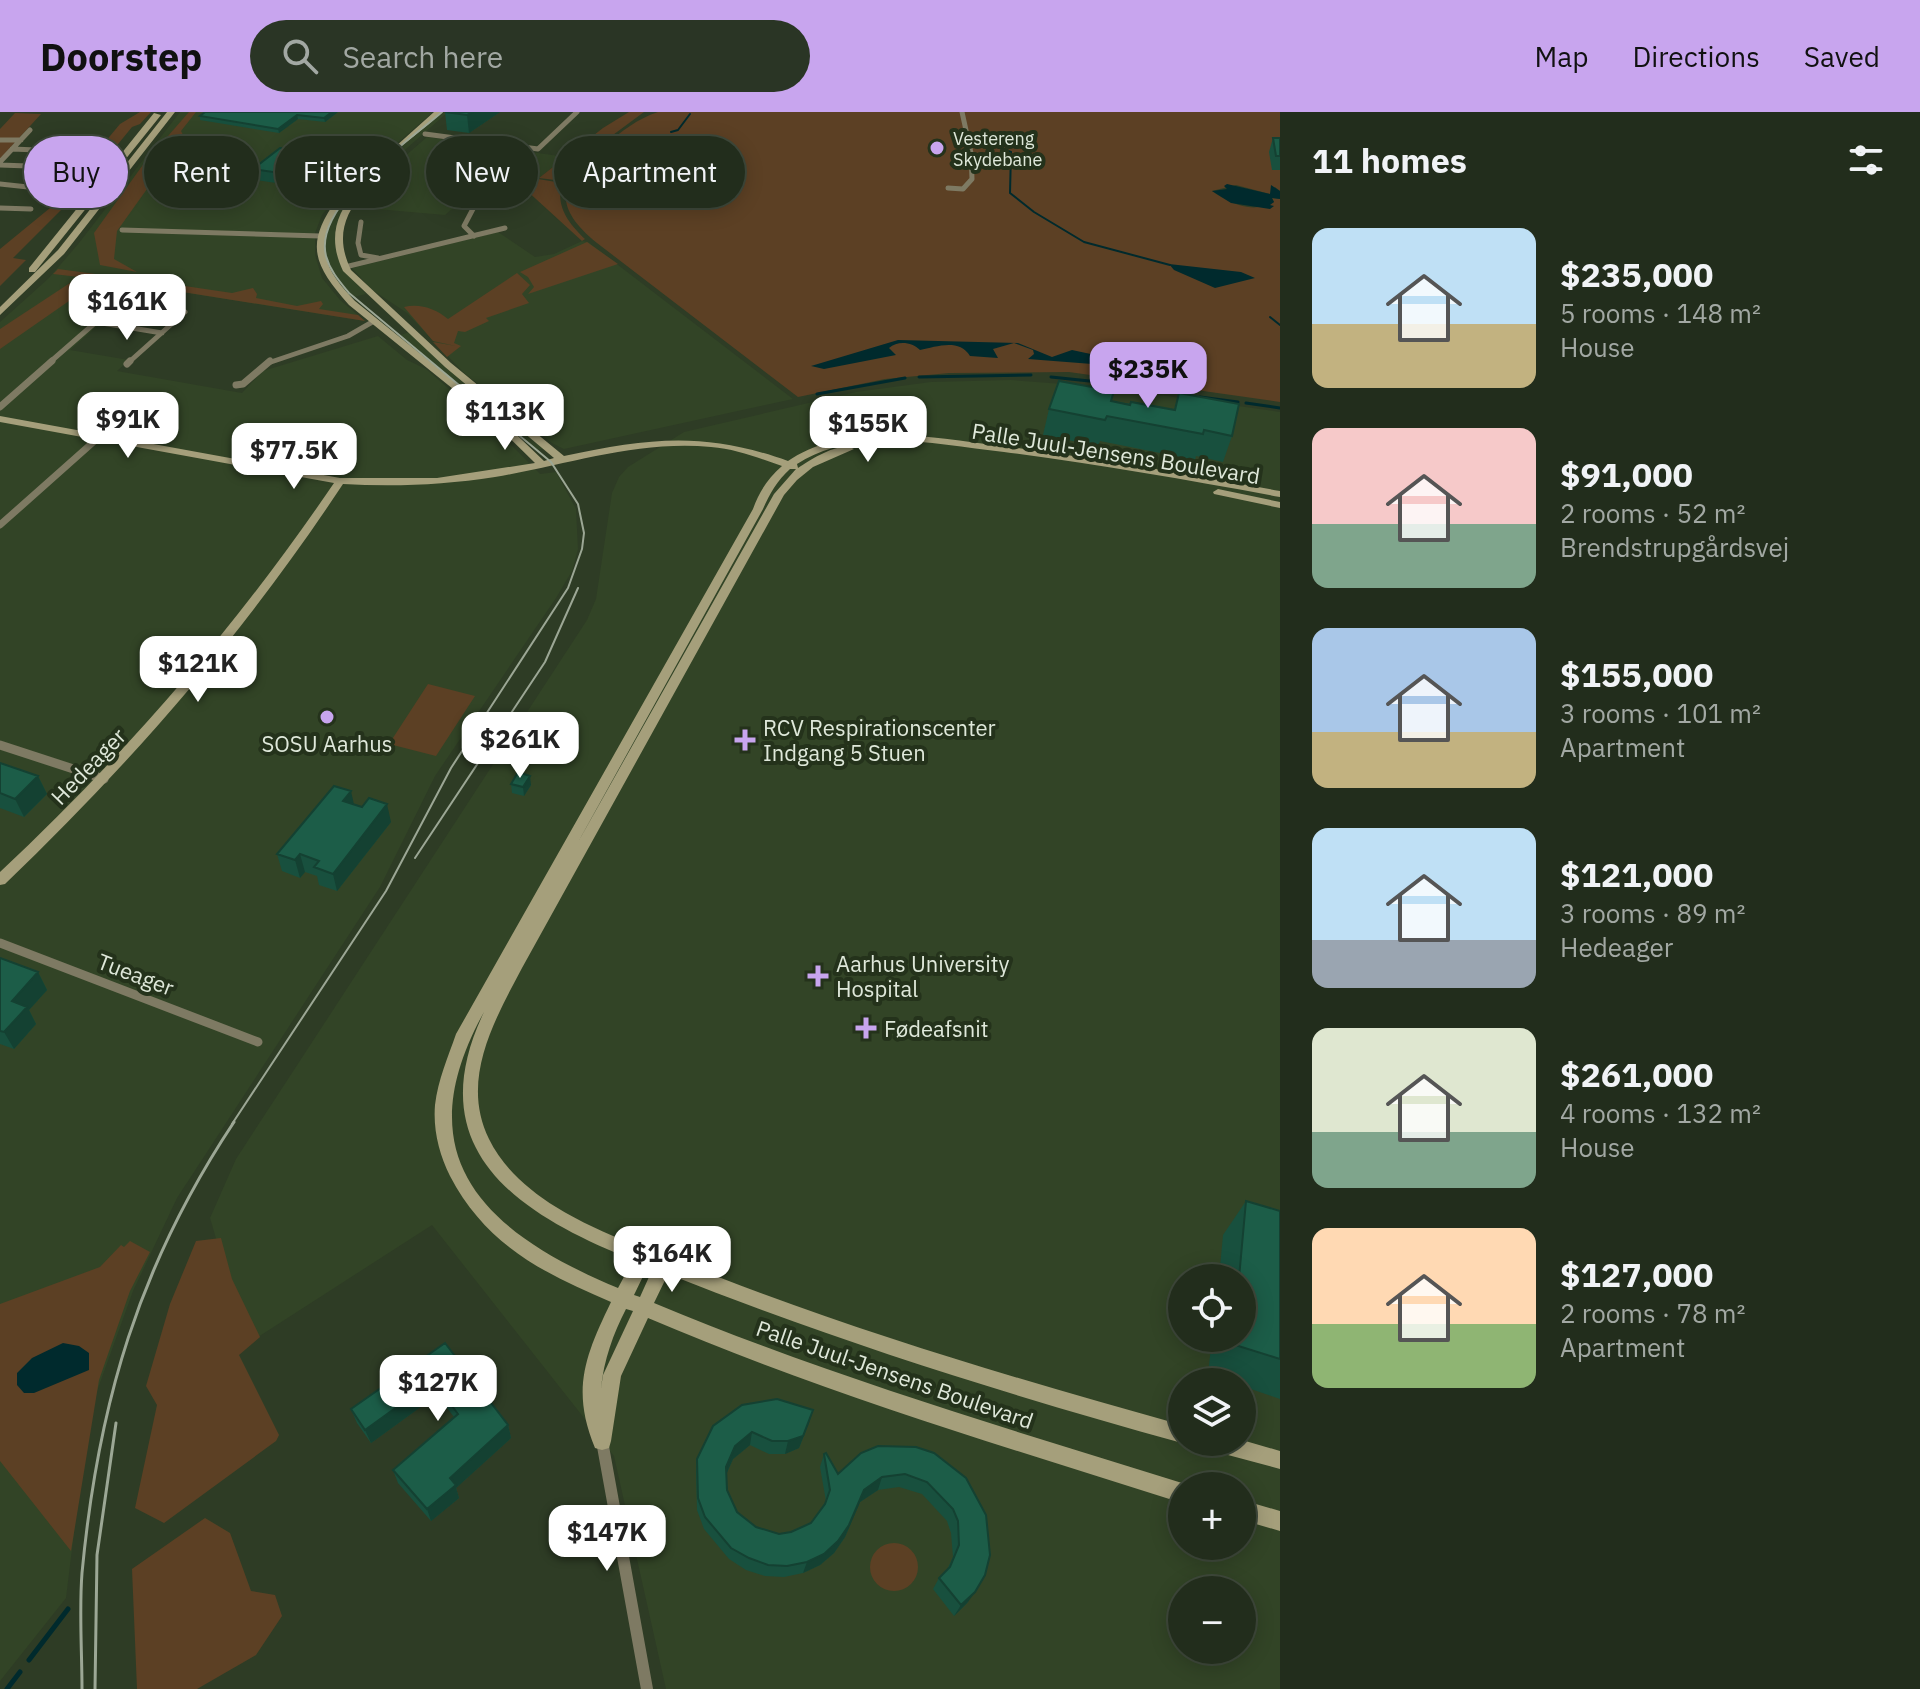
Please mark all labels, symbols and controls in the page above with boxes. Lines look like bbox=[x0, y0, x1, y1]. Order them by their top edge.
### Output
search box bbox=[250, 20, 810, 92]
text: Doorstep bbox=[40, 32, 202, 81]
icon: search bbox=[278, 34, 322, 78]
text: Search here bbox=[342, 37, 503, 76]
text: Map bbox=[1534, 38, 1588, 75]
text: Directions bbox=[1632, 38, 1760, 75]
text: Saved bbox=[1804, 38, 1880, 75]
place label: Vestereng Skydebane bbox=[953, 127, 1042, 171]
chip: Buy bbox=[24, 136, 128, 208]
chip: Rent bbox=[144, 136, 259, 208]
chip: Filters bbox=[275, 136, 410, 208]
chip: New bbox=[426, 136, 538, 208]
chip: Apartment bbox=[554, 136, 745, 208]
text: 11 homes bbox=[1312, 138, 1467, 182]
icon: filters bbox=[1844, 138, 1888, 182]
marker: Vestereng Skydebane bbox=[928, 139, 946, 157]
text: $235,000 bbox=[1560, 252, 1713, 296]
icon: home bbox=[1376, 260, 1472, 356]
pin: $161K bbox=[71, 274, 183, 342]
text: $161K bbox=[87, 283, 167, 317]
text: 5 rooms · 148 m² bbox=[1560, 296, 1761, 330]
text: House bbox=[1560, 330, 1635, 364]
pin: $235K bbox=[1092, 342, 1204, 410]
text: $235K bbox=[1108, 351, 1188, 385]
pin: $113K bbox=[449, 384, 561, 452]
pin: $91K bbox=[81, 392, 175, 460]
text: $113K bbox=[465, 393, 545, 427]
pin: $155K bbox=[812, 396, 924, 464]
text: $91K bbox=[96, 401, 160, 435]
text: $155K bbox=[828, 405, 908, 439]
street label: Palle Juul-Jensens Boulevard bbox=[970, 416, 1262, 490]
pin: $77.5K bbox=[229, 423, 359, 491]
text: $77.5K bbox=[250, 432, 338, 466]
text: $91,000 bbox=[1560, 452, 1693, 496]
icon: home bbox=[1376, 460, 1472, 556]
text: 2 rooms · 52 m² bbox=[1560, 496, 1745, 530]
text: Brendstrupgårdsvej bbox=[1560, 530, 1789, 564]
pin: $121K bbox=[142, 636, 254, 704]
text: $121K bbox=[158, 645, 238, 679]
text: $155,000 bbox=[1560, 652, 1713, 696]
icon: home bbox=[1376, 660, 1472, 756]
text: 3 rooms · 101 m² bbox=[1560, 696, 1761, 730]
marker: SOSU Aarhus bbox=[318, 708, 336, 726]
pin: $261K bbox=[464, 712, 576, 780]
place label: RCV Respirationscenter Indgang 5 Stuen bbox=[763, 713, 996, 767]
street label: Hedeager bbox=[44, 721, 132, 811]
text: $261K bbox=[480, 721, 560, 755]
place label: SOSU Aarhus bbox=[262, 729, 392, 758]
marker: RCV Respirationscenter Indgang 5 Stuen bbox=[734, 729, 756, 751]
text: Apartment bbox=[1560, 730, 1685, 764]
text: $121,000 bbox=[1560, 852, 1713, 896]
icon: home bbox=[1376, 860, 1472, 956]
text: 3 rooms · 89 m² bbox=[1560, 896, 1745, 930]
text: Hedeager bbox=[1560, 930, 1673, 964]
street label: Tueager bbox=[94, 946, 178, 1002]
place label: Aarhus University Hospital bbox=[836, 949, 1010, 1003]
marker: Aarhus University Hospital bbox=[807, 965, 829, 987]
place label: Fødeafsnit bbox=[884, 1014, 988, 1043]
marker: Fødeafsnit bbox=[855, 1017, 877, 1039]
text: $261,000 bbox=[1560, 1052, 1713, 1096]
icon: home bbox=[1376, 1060, 1472, 1156]
text: 4 rooms · 132 m² bbox=[1560, 1096, 1761, 1130]
text: House bbox=[1560, 1130, 1635, 1164]
pin: $164K bbox=[616, 1226, 728, 1294]
text: $164K bbox=[632, 1235, 712, 1269]
text: $127,000 bbox=[1560, 1252, 1713, 1296]
icon: home bbox=[1376, 1260, 1472, 1356]
map controls bbox=[1168, 1264, 1256, 1664]
button: locate bbox=[1168, 1264, 1256, 1352]
text: 2 rooms · 78 m² bbox=[1560, 1296, 1745, 1330]
street label: Palle Juul-Jensens Boulevard bbox=[753, 1313, 1037, 1435]
text: Apartment bbox=[1560, 1330, 1685, 1364]
pin: $127K bbox=[382, 1355, 494, 1423]
text: $127K bbox=[398, 1364, 478, 1398]
button: layers bbox=[1168, 1368, 1256, 1456]
button: + bbox=[1168, 1472, 1256, 1560]
pin: $147K bbox=[551, 1505, 663, 1573]
text: $147K bbox=[567, 1514, 647, 1548]
button: − bbox=[1168, 1576, 1256, 1664]

